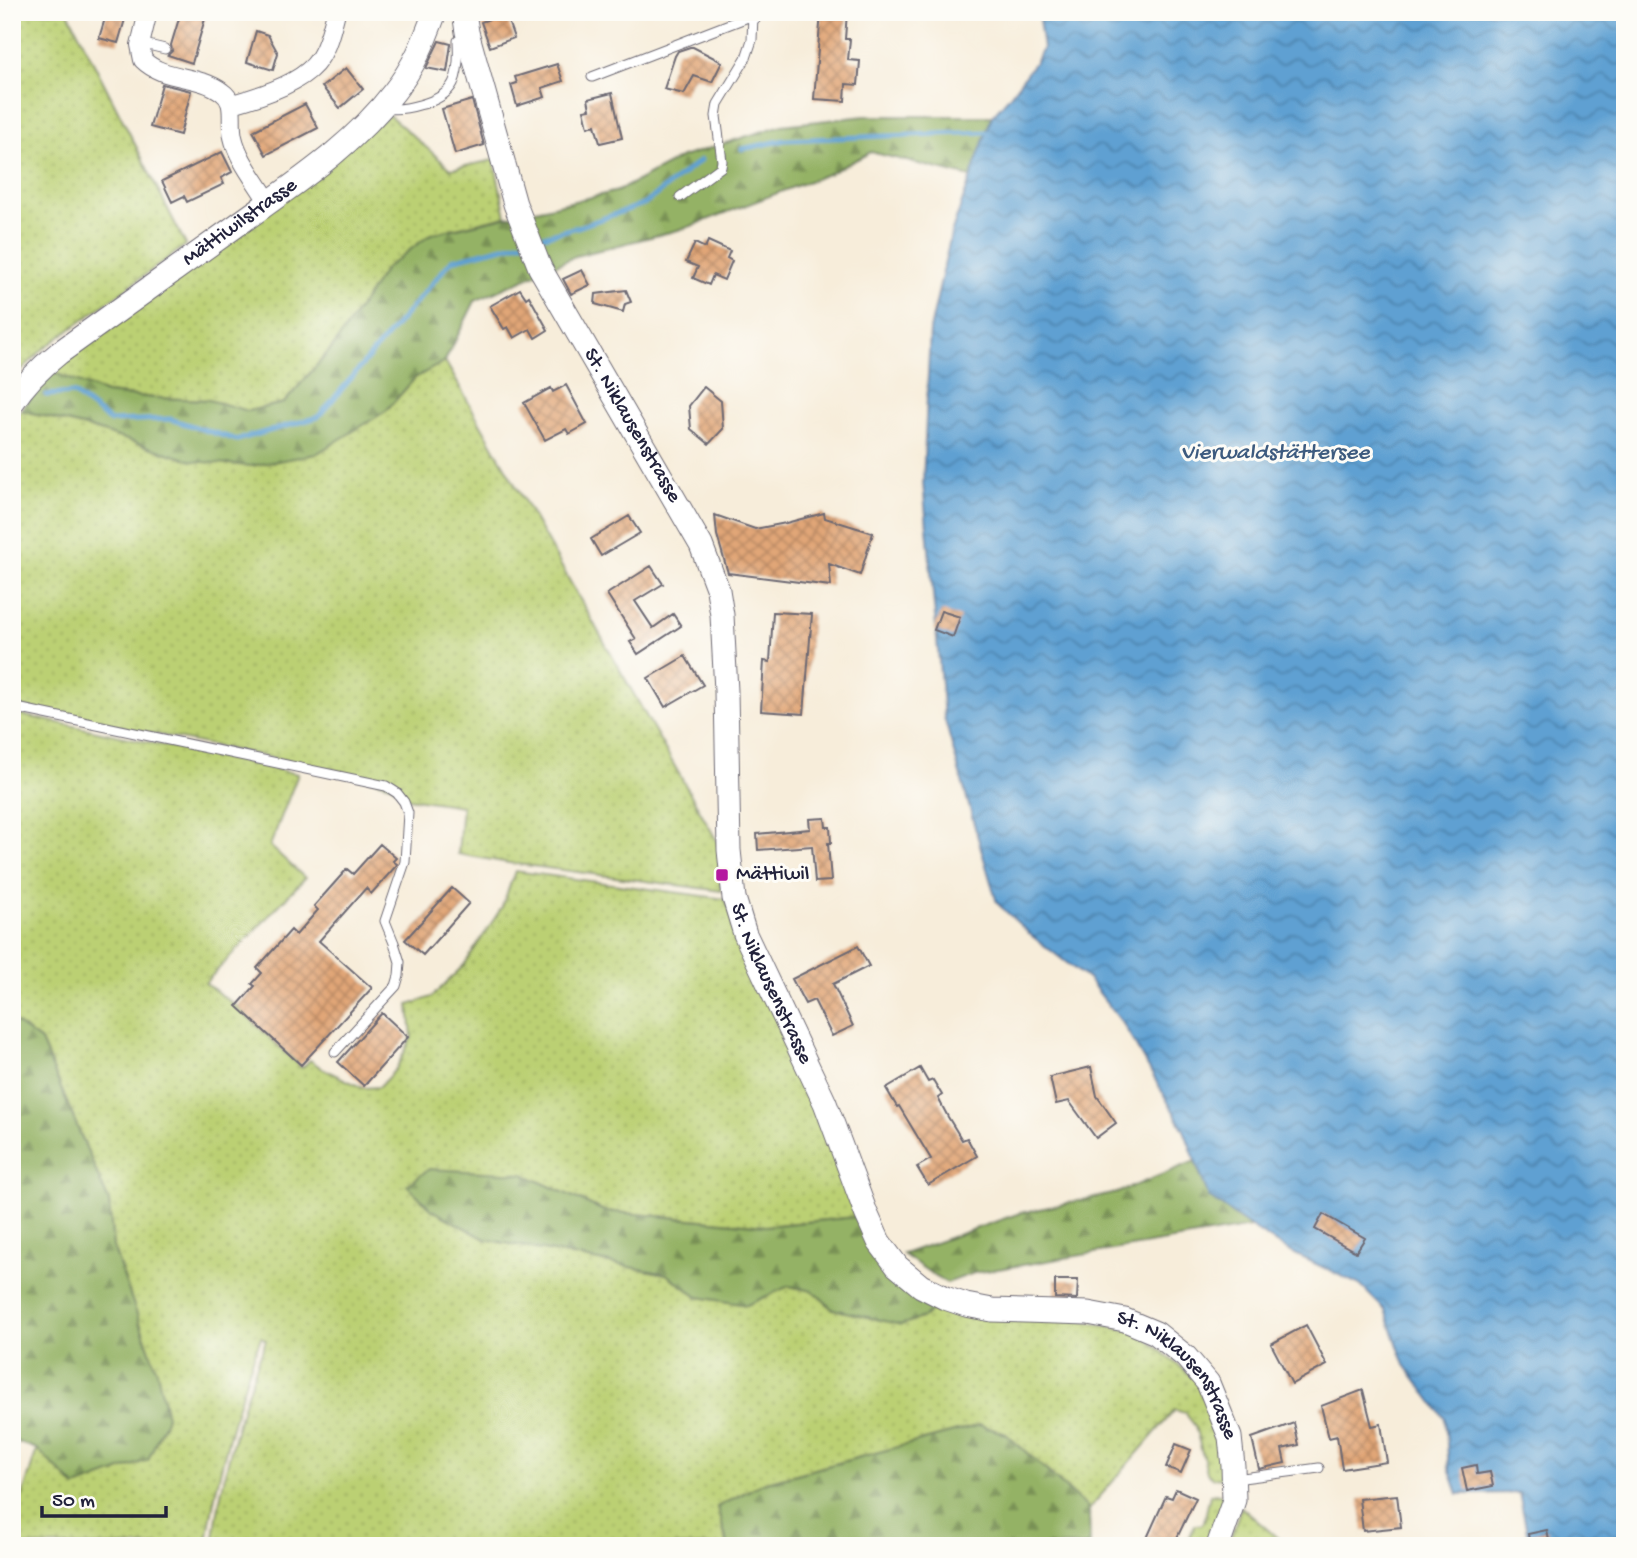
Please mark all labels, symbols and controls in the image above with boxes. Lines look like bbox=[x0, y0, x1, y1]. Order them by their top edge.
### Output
street label: Mättiwilstrasse bbox=[178, 173, 303, 272]
street label: St. Niklausenstrasse bbox=[577, 344, 687, 508]
water label: Vierwaldstättersee bbox=[1181, 440, 1370, 467]
place label: Mättiwil bbox=[736, 863, 809, 888]
marker: Mättiwil bbox=[714, 867, 730, 883]
street label: St. Niklausenstrasse bbox=[724, 900, 818, 1069]
street label: St. Niklausenstrasse bbox=[1115, 1306, 1243, 1444]
scale bar bbox=[42, 1474, 166, 1518]
text: 50 m bbox=[52, 1490, 95, 1515]

